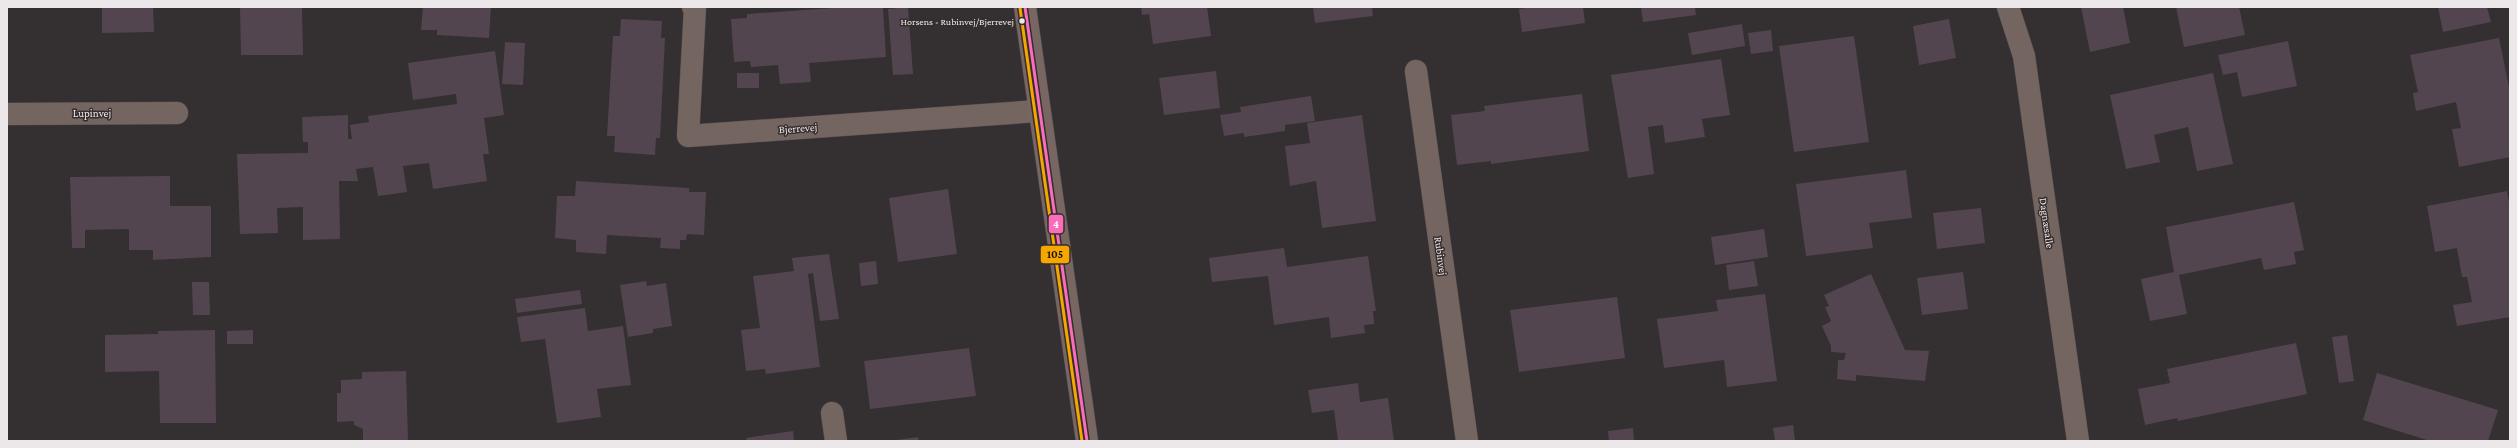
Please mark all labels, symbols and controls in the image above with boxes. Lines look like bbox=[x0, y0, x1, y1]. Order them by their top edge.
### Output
place label: Horsens - Rubinvej/Bjerrevej bbox=[900, 16, 1014, 28]
marker: Horsens - Rubinvej/Bjerrevej bbox=[1017, 16, 1027, 26]
street label: Lupinvej bbox=[73, 107, 111, 120]
street label: Bjerrevej bbox=[778, 121, 818, 136]
street label: Dagnæsalle bbox=[2037, 197, 2057, 249]
line badge: 4 bbox=[1048, 214, 1064, 234]
text: 4 bbox=[1053, 218, 1059, 230]
street label: Rubinvej bbox=[1431, 236, 1450, 276]
line badge: 105 bbox=[1040, 245, 1070, 264]
text: 105 bbox=[1047, 248, 1063, 260]

